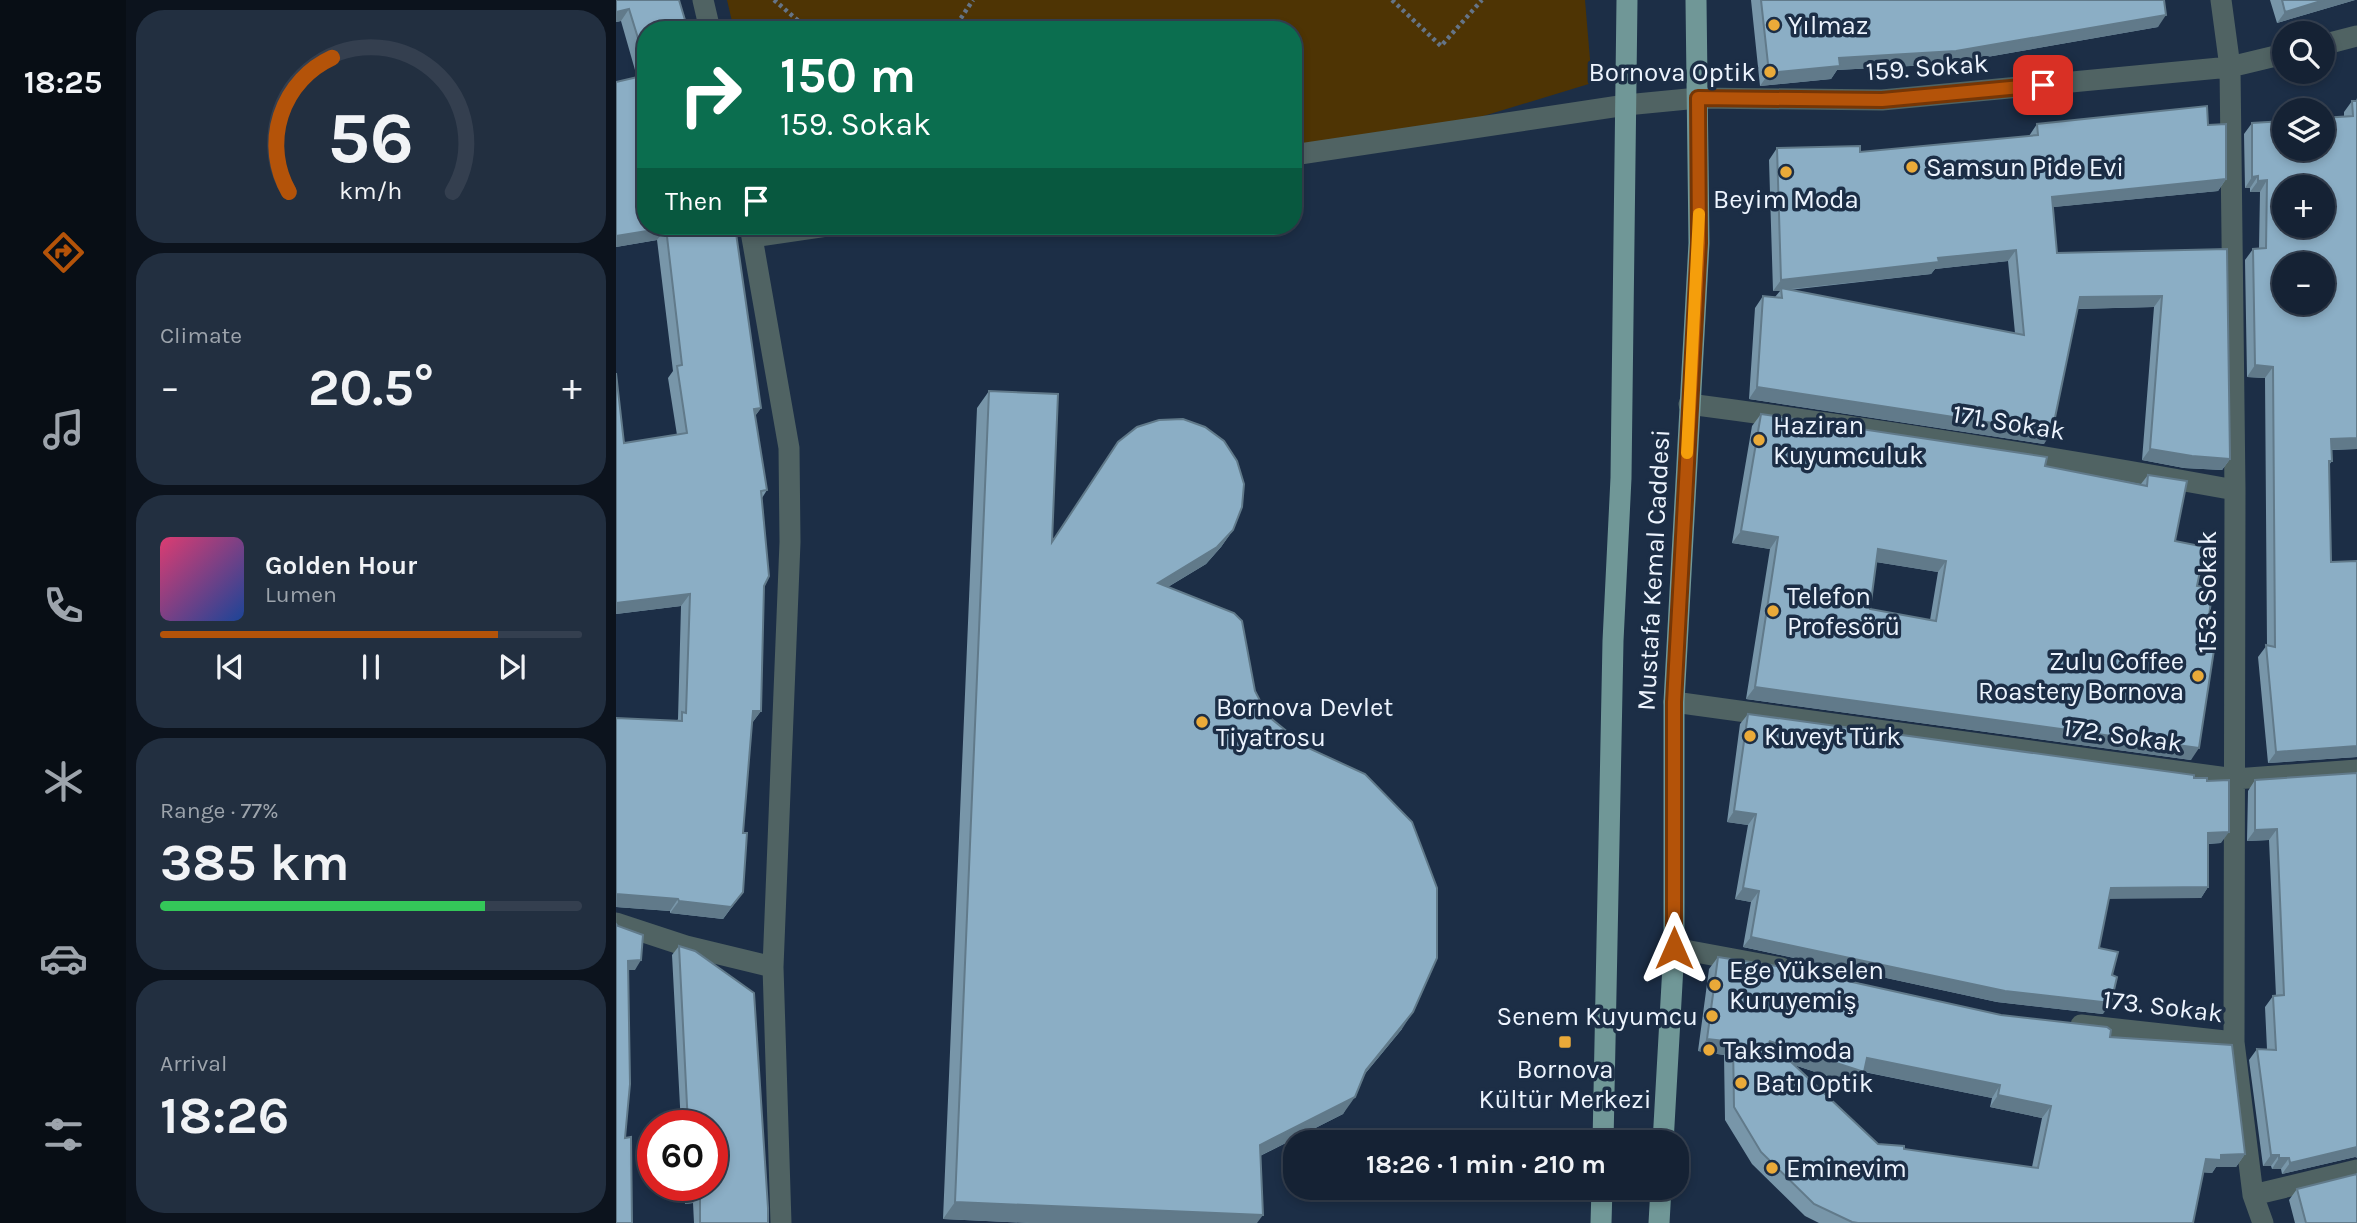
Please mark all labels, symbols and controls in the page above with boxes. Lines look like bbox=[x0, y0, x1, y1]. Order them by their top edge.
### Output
place label: Yılmaz bbox=[1788, 10, 1868, 41]
marker: Yılmaz bbox=[1766, 17, 1782, 33]
map controls bbox=[2272, 21, 2335, 315]
button: search bbox=[2272, 21, 2335, 84]
text: 150 m bbox=[780, 47, 916, 104]
street label: 159. Sokak bbox=[1865, 48, 1989, 87]
icon: right bbox=[665, 49, 756, 140]
pin bbox=[2013, 55, 2073, 115]
place label: Bornova Optik bbox=[1589, 57, 1756, 88]
text: 18:25 bbox=[24, 64, 102, 101]
marker: Bornova Optik bbox=[1762, 64, 1778, 80]
icon: arrive bbox=[2024, 66, 2062, 104]
text: 56 bbox=[328, 96, 414, 181]
button: layers bbox=[2272, 98, 2335, 161]
text: 159. Sokak bbox=[780, 106, 931, 143]
place label: Samsun Pide Evi bbox=[1926, 152, 2124, 183]
marker: Samsun Pide Evi bbox=[1904, 159, 1920, 175]
marker: Beyim Moda bbox=[1778, 164, 1794, 180]
button: + bbox=[2272, 175, 2335, 238]
text: km/h bbox=[339, 176, 403, 205]
icon: arrive bbox=[737, 182, 775, 220]
place label: Beyim Moda bbox=[1713, 184, 1859, 215]
text: Then bbox=[665, 186, 723, 217]
icon: directions bbox=[39, 228, 88, 277]
button: − bbox=[2272, 252, 2335, 315]
text: Climate bbox=[160, 322, 242, 349]
text: 20.5° bbox=[308, 357, 434, 418]
text: − bbox=[160, 365, 180, 410]
text: + bbox=[562, 365, 582, 410]
street label: 171. Sokak bbox=[1950, 398, 2068, 447]
icon: music bbox=[39, 405, 88, 454]
place label: Haziran Kuyumculuk bbox=[1773, 410, 1924, 471]
street label: Mustafa Kemal Caddesi bbox=[1631, 428, 1676, 712]
marker: Haziran Kuyumculuk bbox=[1751, 432, 1767, 448]
street label: 153. Sokak bbox=[2192, 531, 2223, 653]
text: Golden Hour bbox=[265, 550, 417, 581]
icon: phone bbox=[39, 581, 88, 630]
text: Lumen bbox=[265, 581, 337, 608]
place label: Telefon Profesörü bbox=[1787, 581, 1900, 642]
marker: Telefon Profesörü bbox=[1765, 603, 1781, 619]
place label: Zulu Coffee Roastery Bornova bbox=[1978, 646, 2184, 707]
icon: previous bbox=[211, 648, 249, 686]
icon: pause bbox=[352, 648, 390, 686]
icon: next bbox=[493, 648, 531, 686]
marker: Zulu Coffee Roastery Bornova bbox=[2190, 668, 2206, 684]
place label: Bornova Devlet Tiyatrosu bbox=[1216, 692, 1393, 753]
street label: 172. Sokak bbox=[2061, 712, 2185, 759]
marker: Bornova Devlet Tiyatrosu bbox=[1194, 714, 1210, 730]
place label: Kuveyt Türk bbox=[1764, 721, 1901, 752]
marker: Kuveyt Türk bbox=[1742, 728, 1758, 744]
icon: climate bbox=[39, 757, 88, 806]
text: Range · 77% bbox=[160, 797, 279, 824]
text: 385 km bbox=[160, 832, 350, 893]
position arrow bbox=[1637, 911, 1711, 985]
icon: car bbox=[39, 934, 88, 983]
place label: Ege Yükselen Kuruyemiş bbox=[1729, 955, 1884, 1016]
marker: Ege Yükselen Kuruyemiş bbox=[1707, 977, 1723, 993]
street label: 173. Sokak bbox=[2101, 984, 2225, 1029]
place label: Senem Kuyumcu bbox=[1497, 1001, 1698, 1032]
marker: Senem Kuyumcu bbox=[1704, 1008, 1720, 1024]
marker: Bornova Kültür Merkezi bbox=[1557, 1034, 1573, 1050]
place label: Taksimoda bbox=[1723, 1035, 1852, 1066]
marker: Taksimoda bbox=[1701, 1042, 1717, 1058]
text: Arrival bbox=[160, 1050, 227, 1077]
place label: Bornova Kültür Merkezi bbox=[1479, 1054, 1651, 1115]
place label: Batı Optik bbox=[1755, 1068, 1873, 1099]
marker: Batı Optik bbox=[1733, 1075, 1749, 1091]
text: 18:26 bbox=[160, 1085, 289, 1146]
icon: filters bbox=[39, 1110, 88, 1159]
speed limit sign: 60 bbox=[637, 1110, 728, 1201]
text: 18:26 · 1 min · 210 m bbox=[1366, 1149, 1606, 1180]
place label: Eminevim bbox=[1786, 1153, 1907, 1184]
marker: Eminevim bbox=[1764, 1160, 1780, 1176]

